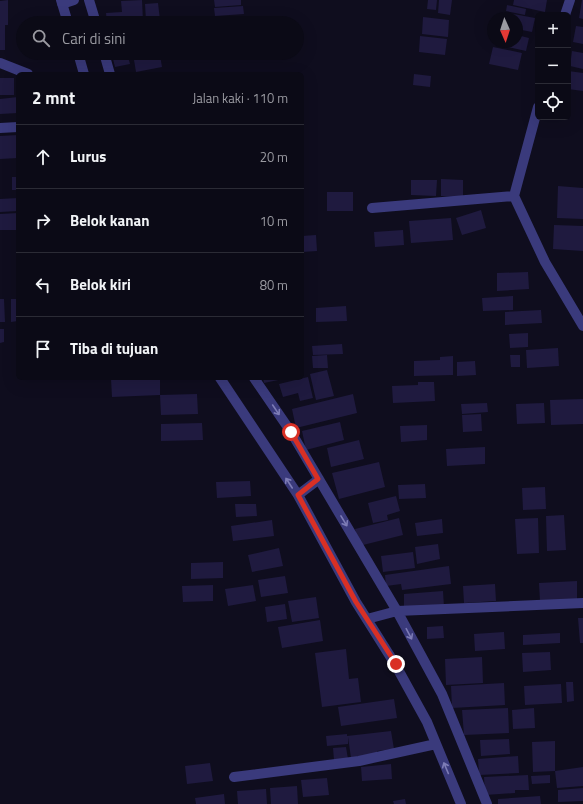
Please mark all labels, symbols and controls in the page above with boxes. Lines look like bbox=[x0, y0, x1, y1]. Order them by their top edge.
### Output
north arrow bbox=[487, 12, 523, 48]
map controls bbox=[535, 12, 571, 120]
button: + bbox=[535, 12, 571, 48]
search box bbox=[16, 16, 304, 60]
icon: search bbox=[30, 27, 52, 49]
text: Cari di sini bbox=[62, 27, 126, 50]
button: − bbox=[535, 48, 571, 84]
button: locate bbox=[535, 84, 571, 120]
text: 2 mnt bbox=[32, 85, 75, 111]
text: Jalan kaki · 110 m bbox=[192, 88, 288, 108]
text: Lurus bbox=[70, 145, 106, 168]
icon: ahead bbox=[32, 146, 54, 168]
text: 20 m bbox=[260, 147, 288, 167]
text: Belok kanan bbox=[70, 209, 150, 232]
icon: right bbox=[32, 210, 54, 232]
text: 10 m bbox=[260, 211, 288, 231]
text: Belok kiri bbox=[70, 273, 131, 296]
icon: left bbox=[32, 274, 54, 296]
text: 80 m bbox=[260, 275, 288, 295]
text: Tiba di tujuan bbox=[70, 337, 158, 360]
icon: arrive bbox=[32, 338, 54, 360]
one-way arrow bbox=[272, 404, 280, 415]
route start bbox=[282, 423, 300, 441]
one-way arrow bbox=[285, 477, 293, 488]
one-way arrow bbox=[340, 515, 348, 527]
one-way arrow bbox=[406, 627, 413, 639]
route end bbox=[387, 655, 405, 673]
one-way arrow bbox=[442, 762, 449, 774]

